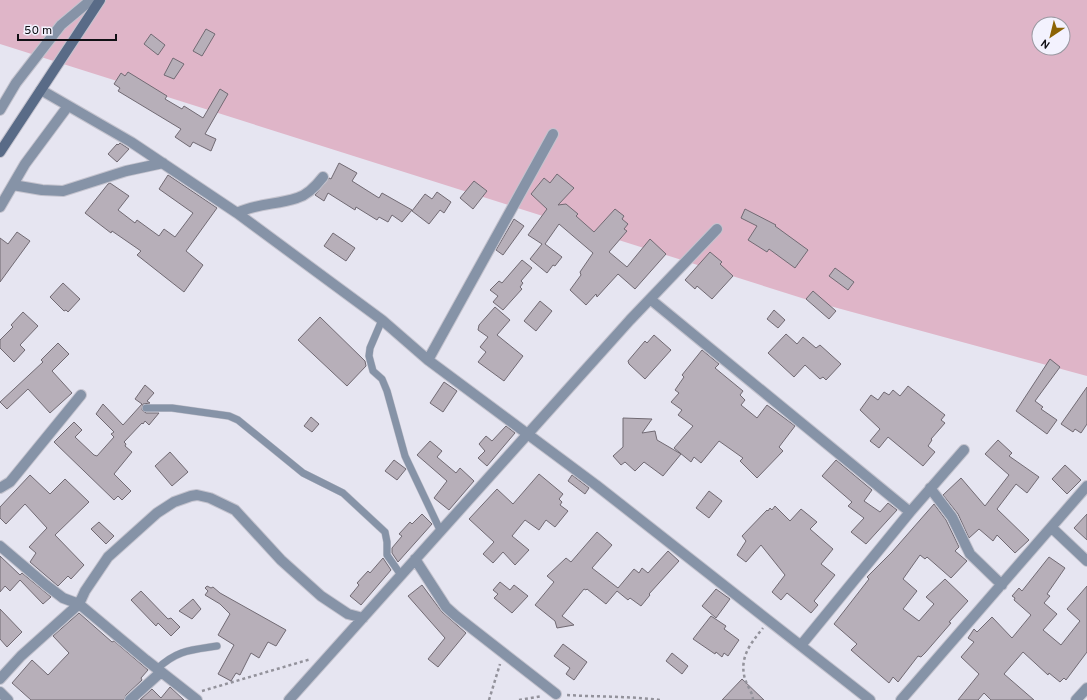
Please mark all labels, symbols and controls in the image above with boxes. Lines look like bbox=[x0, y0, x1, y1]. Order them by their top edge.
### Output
scale bar bbox=[18, 16, 116, 42]
north arrow bbox=[1031, 16, 1071, 56]
text: 50 m bbox=[24, 23, 52, 39]
text: N bbox=[1039, 35, 1053, 51]

